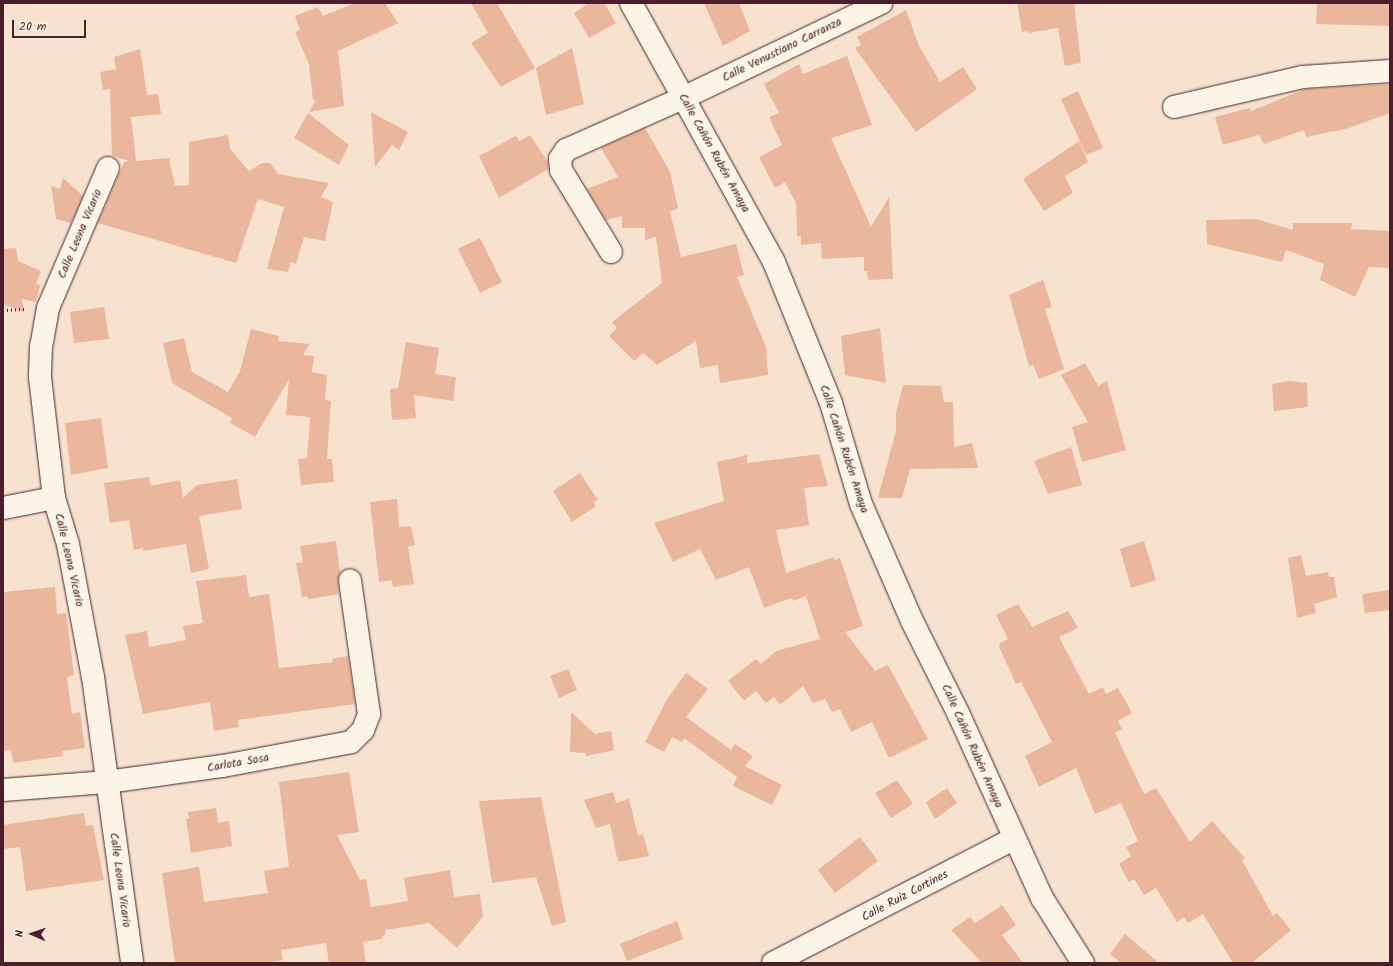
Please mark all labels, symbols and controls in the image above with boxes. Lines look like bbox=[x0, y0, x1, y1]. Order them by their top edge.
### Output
scale bar bbox=[14, 12, 88, 38]
street label: Calle Venustiano Carranza bbox=[720, 15, 844, 85]
text: 20 m bbox=[19, 17, 46, 36]
street label: Calle Cañón Rubén Amaya bbox=[675, 91, 753, 215]
street label: Calle Leona Vicario bbox=[55, 187, 105, 281]
street label: Calle Cañón Rubén Amaya bbox=[816, 383, 872, 515]
street label: Calle Leona Vicario bbox=[51, 512, 87, 608]
street label: Calle Cañón Rubén Amaya bbox=[938, 682, 1006, 810]
street label: Carlota Sosa bbox=[206, 750, 270, 776]
street label: Calle Leona Vicario bbox=[106, 832, 134, 928]
street label: Calle Ruiz Cortines bbox=[859, 867, 951, 925]
north arrow bbox=[12, 914, 52, 954]
text: N bbox=[11, 930, 29, 937]

